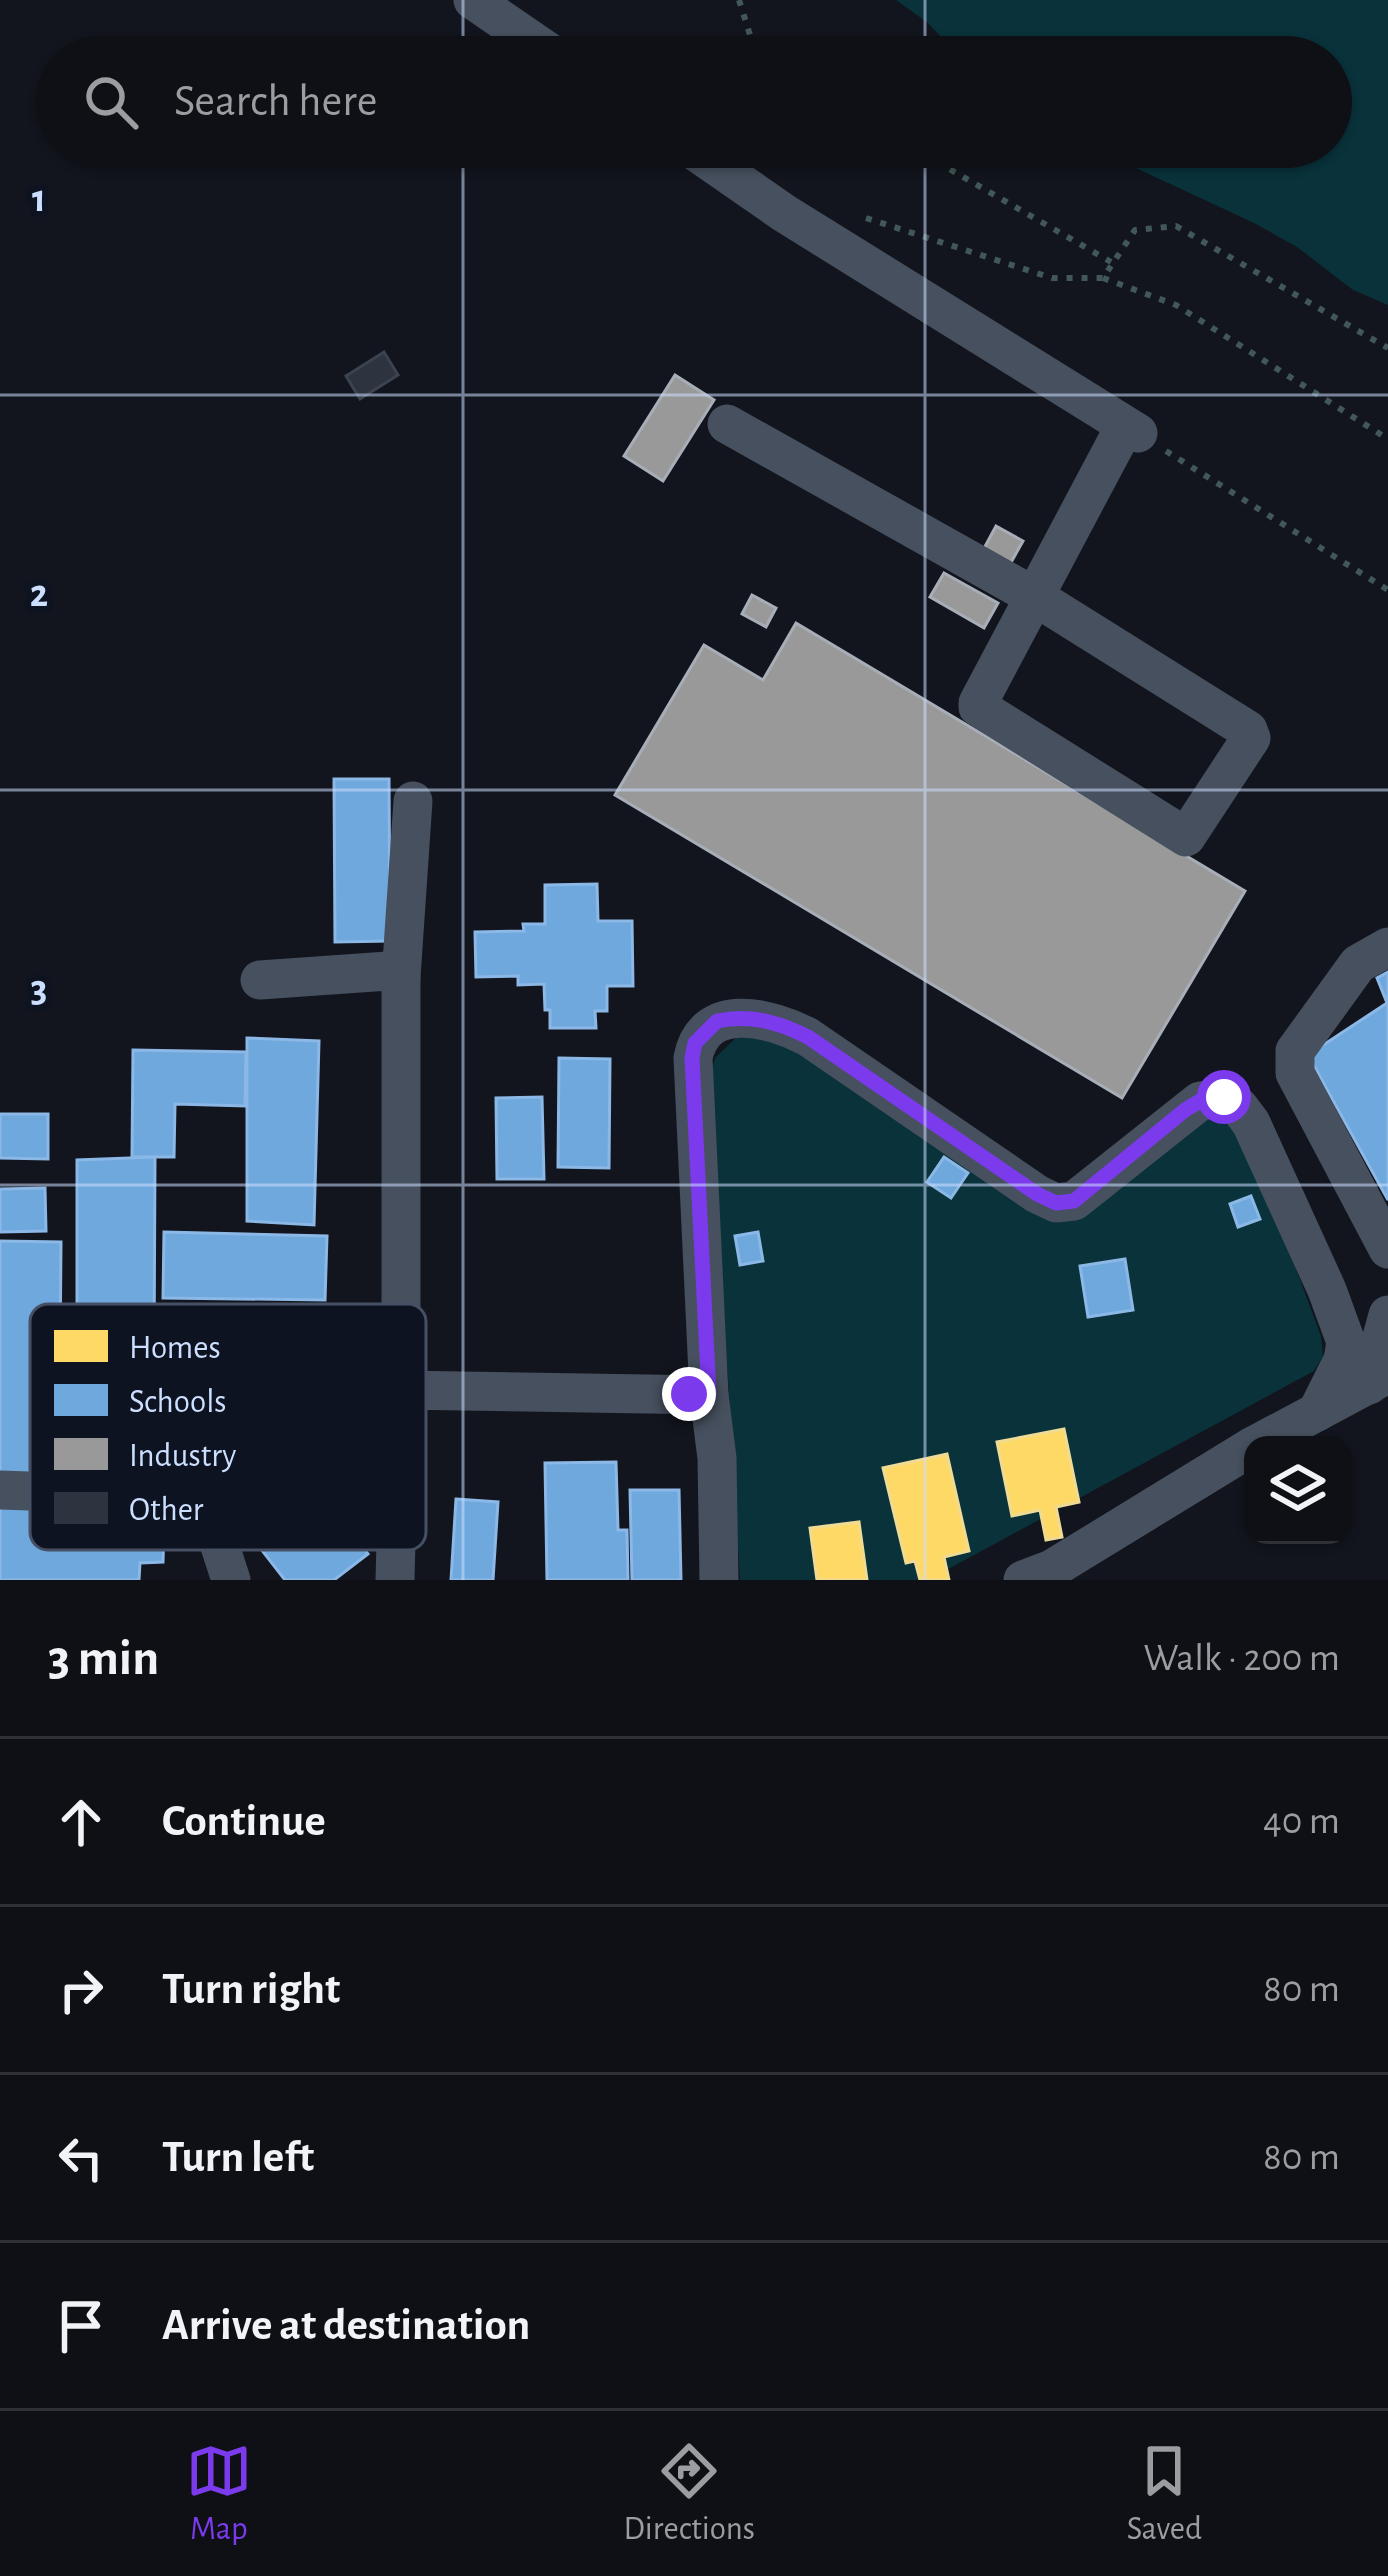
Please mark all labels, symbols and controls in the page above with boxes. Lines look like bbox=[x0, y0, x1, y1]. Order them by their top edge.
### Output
search box bbox=[36, 36, 1352, 168]
icon: search bbox=[78, 69, 144, 135]
text: Search here bbox=[174, 79, 377, 124]
text: 1 bbox=[32, 180, 46, 219]
text: 2 bbox=[30, 575, 48, 614]
text: 3 bbox=[31, 970, 47, 1009]
route start bbox=[1197, 1070, 1251, 1124]
legend bbox=[30, 1304, 426, 1550]
text: Homes bbox=[129, 1332, 221, 1365]
route end bbox=[662, 1367, 716, 1421]
text: Schools bbox=[129, 1386, 227, 1419]
map controls bbox=[1244, 1436, 1352, 1544]
button: layers bbox=[1244, 1436, 1352, 1544]
text: Industry bbox=[129, 1440, 236, 1473]
text: Other bbox=[129, 1494, 204, 1527]
text: 3 min bbox=[48, 1633, 159, 1684]
text: Walk · 200 m bbox=[1143, 1639, 1340, 1678]
icon: ahead bbox=[48, 1789, 114, 1855]
text: Continue bbox=[162, 1799, 326, 1844]
text: 40 m bbox=[1263, 1802, 1340, 1841]
icon: right bbox=[48, 1957, 114, 2023]
text: Turn right bbox=[162, 1967, 340, 2012]
text: 80 m bbox=[1263, 1970, 1340, 2009]
icon: left bbox=[48, 2125, 114, 2191]
text: Turn left bbox=[162, 2135, 314, 2180]
text: 80 m bbox=[1263, 2138, 1340, 2177]
icon: arrive bbox=[48, 2293, 114, 2359]
text: Arrive at destination bbox=[162, 2303, 530, 2348]
tab: Map bbox=[186, 2438, 252, 2550]
tab: Directions bbox=[623, 2438, 755, 2550]
tab: Saved bbox=[1127, 2438, 1202, 2550]

